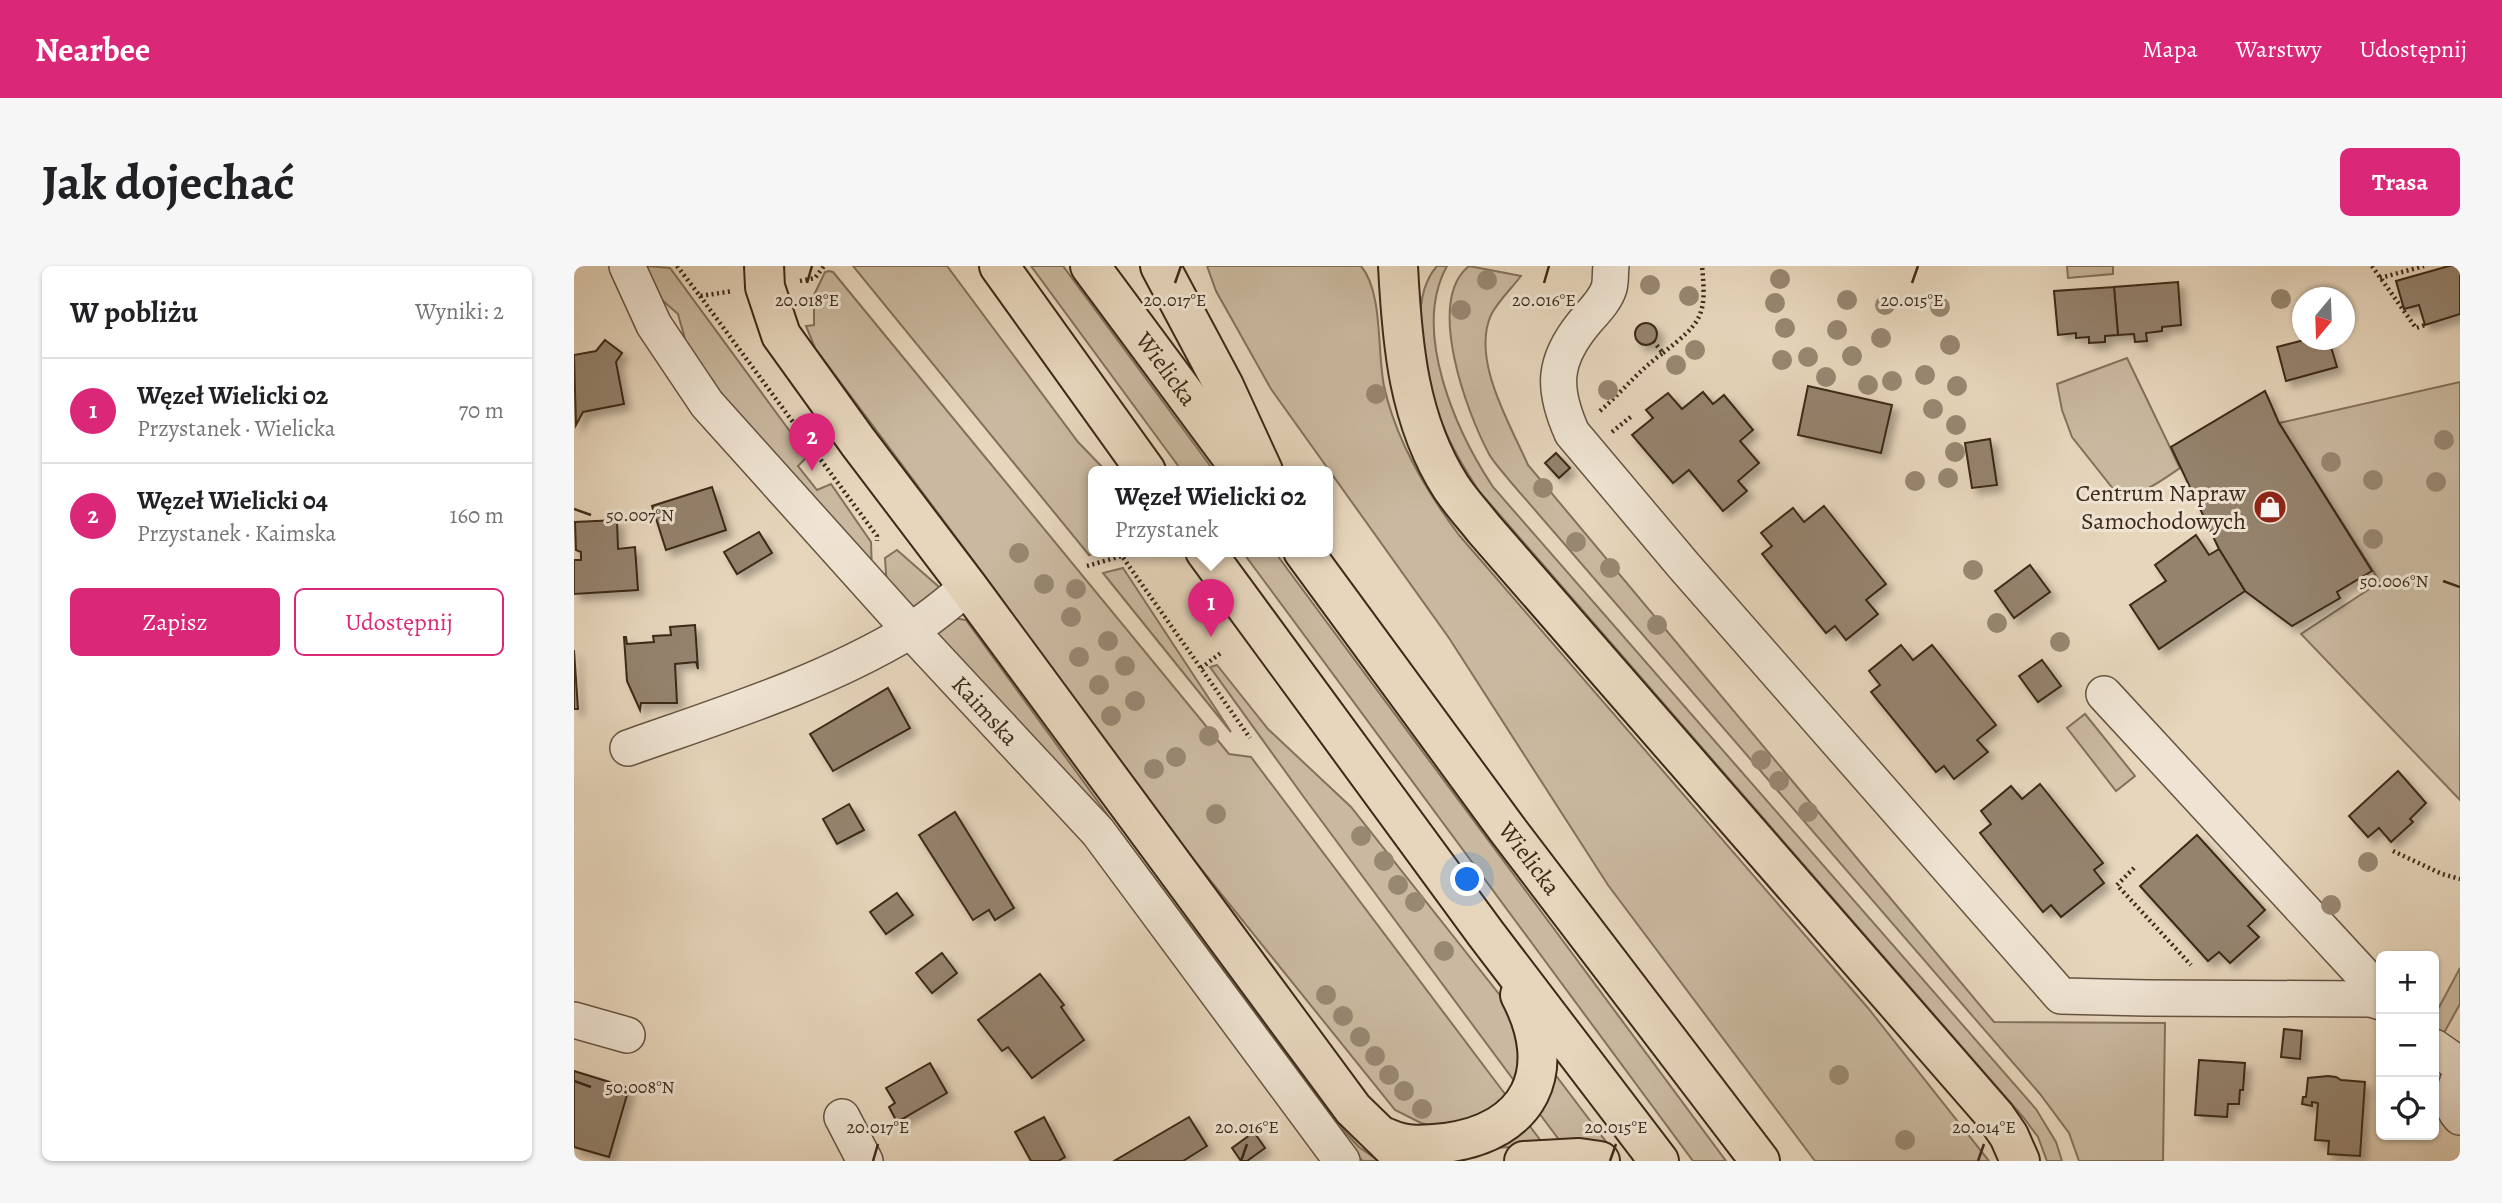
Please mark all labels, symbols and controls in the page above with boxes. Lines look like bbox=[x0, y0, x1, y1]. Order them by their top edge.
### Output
text: Nearbee bbox=[35, 27, 150, 72]
text: Mapa bbox=[2142, 33, 2198, 65]
text: Warstwy bbox=[2236, 33, 2322, 65]
text: Udostępnij bbox=[2360, 33, 2467, 65]
button: Trasa bbox=[2340, 148, 2460, 216]
text: Jak dojechać bbox=[42, 149, 295, 216]
north arrow bbox=[2292, 287, 2355, 350]
text: 20.018°E bbox=[775, 288, 839, 312]
text: 20.017°E bbox=[1143, 288, 1207, 312]
text: 20.016°E bbox=[1512, 288, 1576, 312]
text: 20.015°E bbox=[1880, 288, 1944, 312]
text: W pobliżu bbox=[70, 292, 198, 332]
text: Wyniki: 2 bbox=[415, 296, 504, 327]
street label: Wielicka bbox=[1128, 325, 1205, 413]
text: Węzeł Wielicki 02 bbox=[137, 378, 328, 413]
text: 1 bbox=[89, 395, 97, 426]
text: 70 m bbox=[458, 395, 504, 426]
text: Przystanek · Wielicka bbox=[137, 413, 336, 444]
pin: 2 bbox=[789, 413, 835, 471]
popup bbox=[1088, 466, 1333, 557]
place label: Centrum Napraw Samochodowych bbox=[2076, 477, 2246, 537]
text: Węzeł Wielicki 02 bbox=[1115, 479, 1306, 514]
text: Węzeł Wielicki 04 bbox=[137, 483, 328, 518]
shop icon: Centrum Napraw Samochodowych bbox=[2251, 488, 2289, 526]
text: 2 bbox=[87, 500, 99, 531]
text: 160 m bbox=[450, 500, 504, 531]
text: 50.007°N bbox=[606, 503, 674, 527]
text: Przystanek bbox=[1115, 514, 1219, 545]
text: Przystanek · Kaimska bbox=[137, 518, 336, 549]
text: 50.006°N bbox=[2360, 569, 2428, 593]
pin: 1 bbox=[1188, 579, 1234, 637]
button: Zapisz bbox=[70, 588, 280, 656]
button: Udostępnij bbox=[294, 588, 504, 656]
street label: Kaimska bbox=[944, 669, 1026, 753]
street label: Wielicka bbox=[1491, 815, 1568, 902]
your location bbox=[1450, 862, 1484, 896]
map controls bbox=[2376, 951, 2439, 1140]
button: + bbox=[2376, 951, 2439, 1014]
button: − bbox=[2376, 1014, 2439, 1077]
text: 50.008°N bbox=[605, 1075, 675, 1099]
button: locate bbox=[2376, 1077, 2439, 1140]
text: 20.017°E bbox=[846, 1115, 910, 1139]
text: 20.016°E bbox=[1215, 1115, 1279, 1139]
text: 20.015°E bbox=[1584, 1115, 1648, 1139]
text: 20.014°E bbox=[1952, 1115, 2016, 1139]

